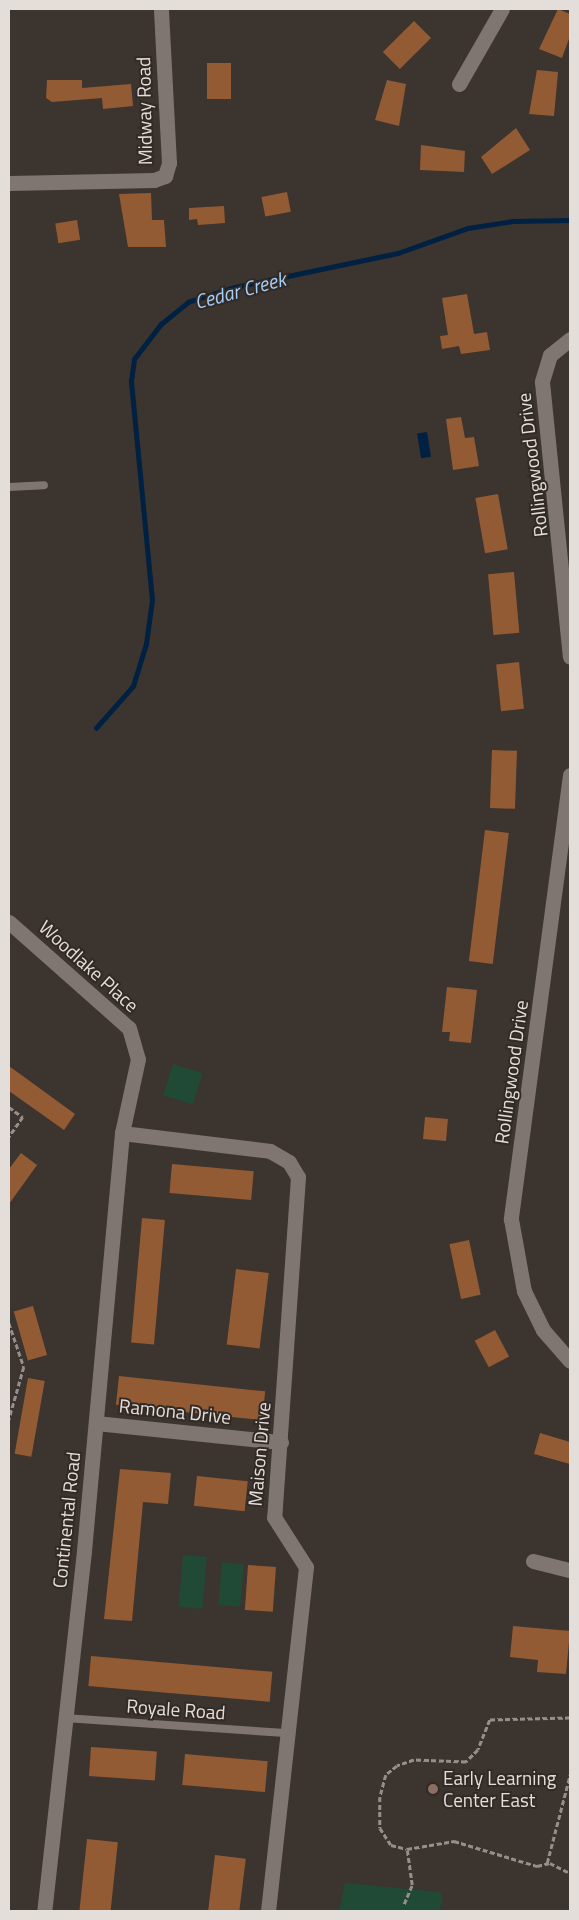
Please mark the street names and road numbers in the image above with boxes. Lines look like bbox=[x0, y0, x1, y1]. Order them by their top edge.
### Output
street label: Midway Road bbox=[132, 57, 156, 165]
street label: Rollingwood Drive bbox=[512, 392, 552, 538]
street label: Woodlake Place bbox=[35, 915, 143, 1017]
street label: Rollingwood Drive bbox=[490, 999, 532, 1145]
street label: Ramona Drive bbox=[118, 1394, 232, 1428]
street label: Maison Drive bbox=[243, 1401, 275, 1507]
street label: Continental Road bbox=[48, 1451, 84, 1589]
street label: Royale Road bbox=[126, 1694, 226, 1724]

